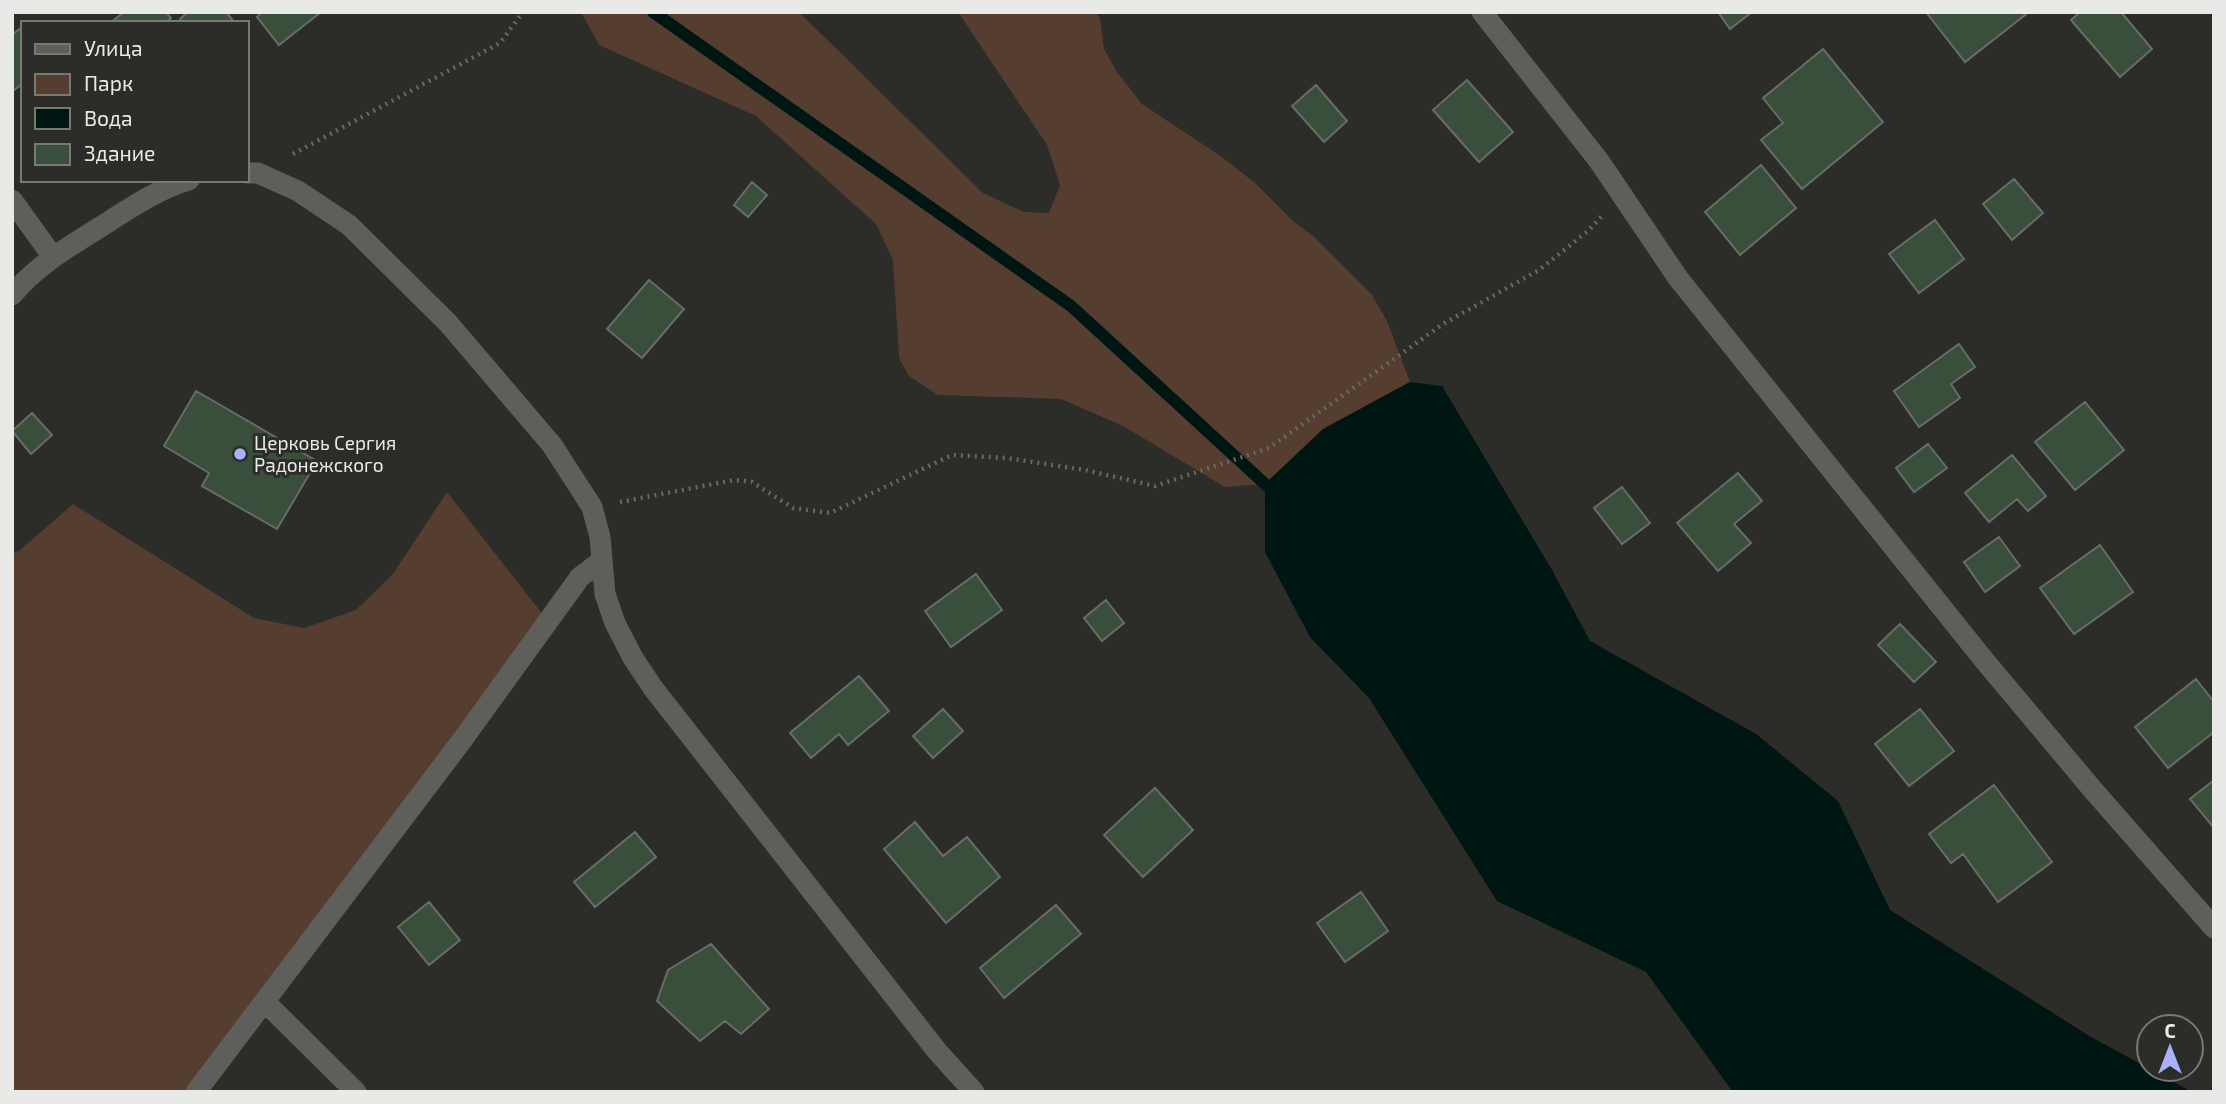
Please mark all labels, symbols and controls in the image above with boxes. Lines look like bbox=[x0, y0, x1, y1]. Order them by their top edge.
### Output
legend bbox=[21, 21, 248, 182]
text: Улица bbox=[84, 35, 143, 60]
text: Парк bbox=[84, 70, 133, 95]
text: Вода bbox=[84, 105, 133, 130]
text: Здание bbox=[84, 140, 155, 165]
place label: Церковь Сергия Радонежского bbox=[254, 431, 396, 476]
marker: Церковь Сергия Радонежского bbox=[232, 446, 248, 462]
north arrow bbox=[2135, 1013, 2205, 1083]
text: С bbox=[2164, 1019, 2176, 1042]

